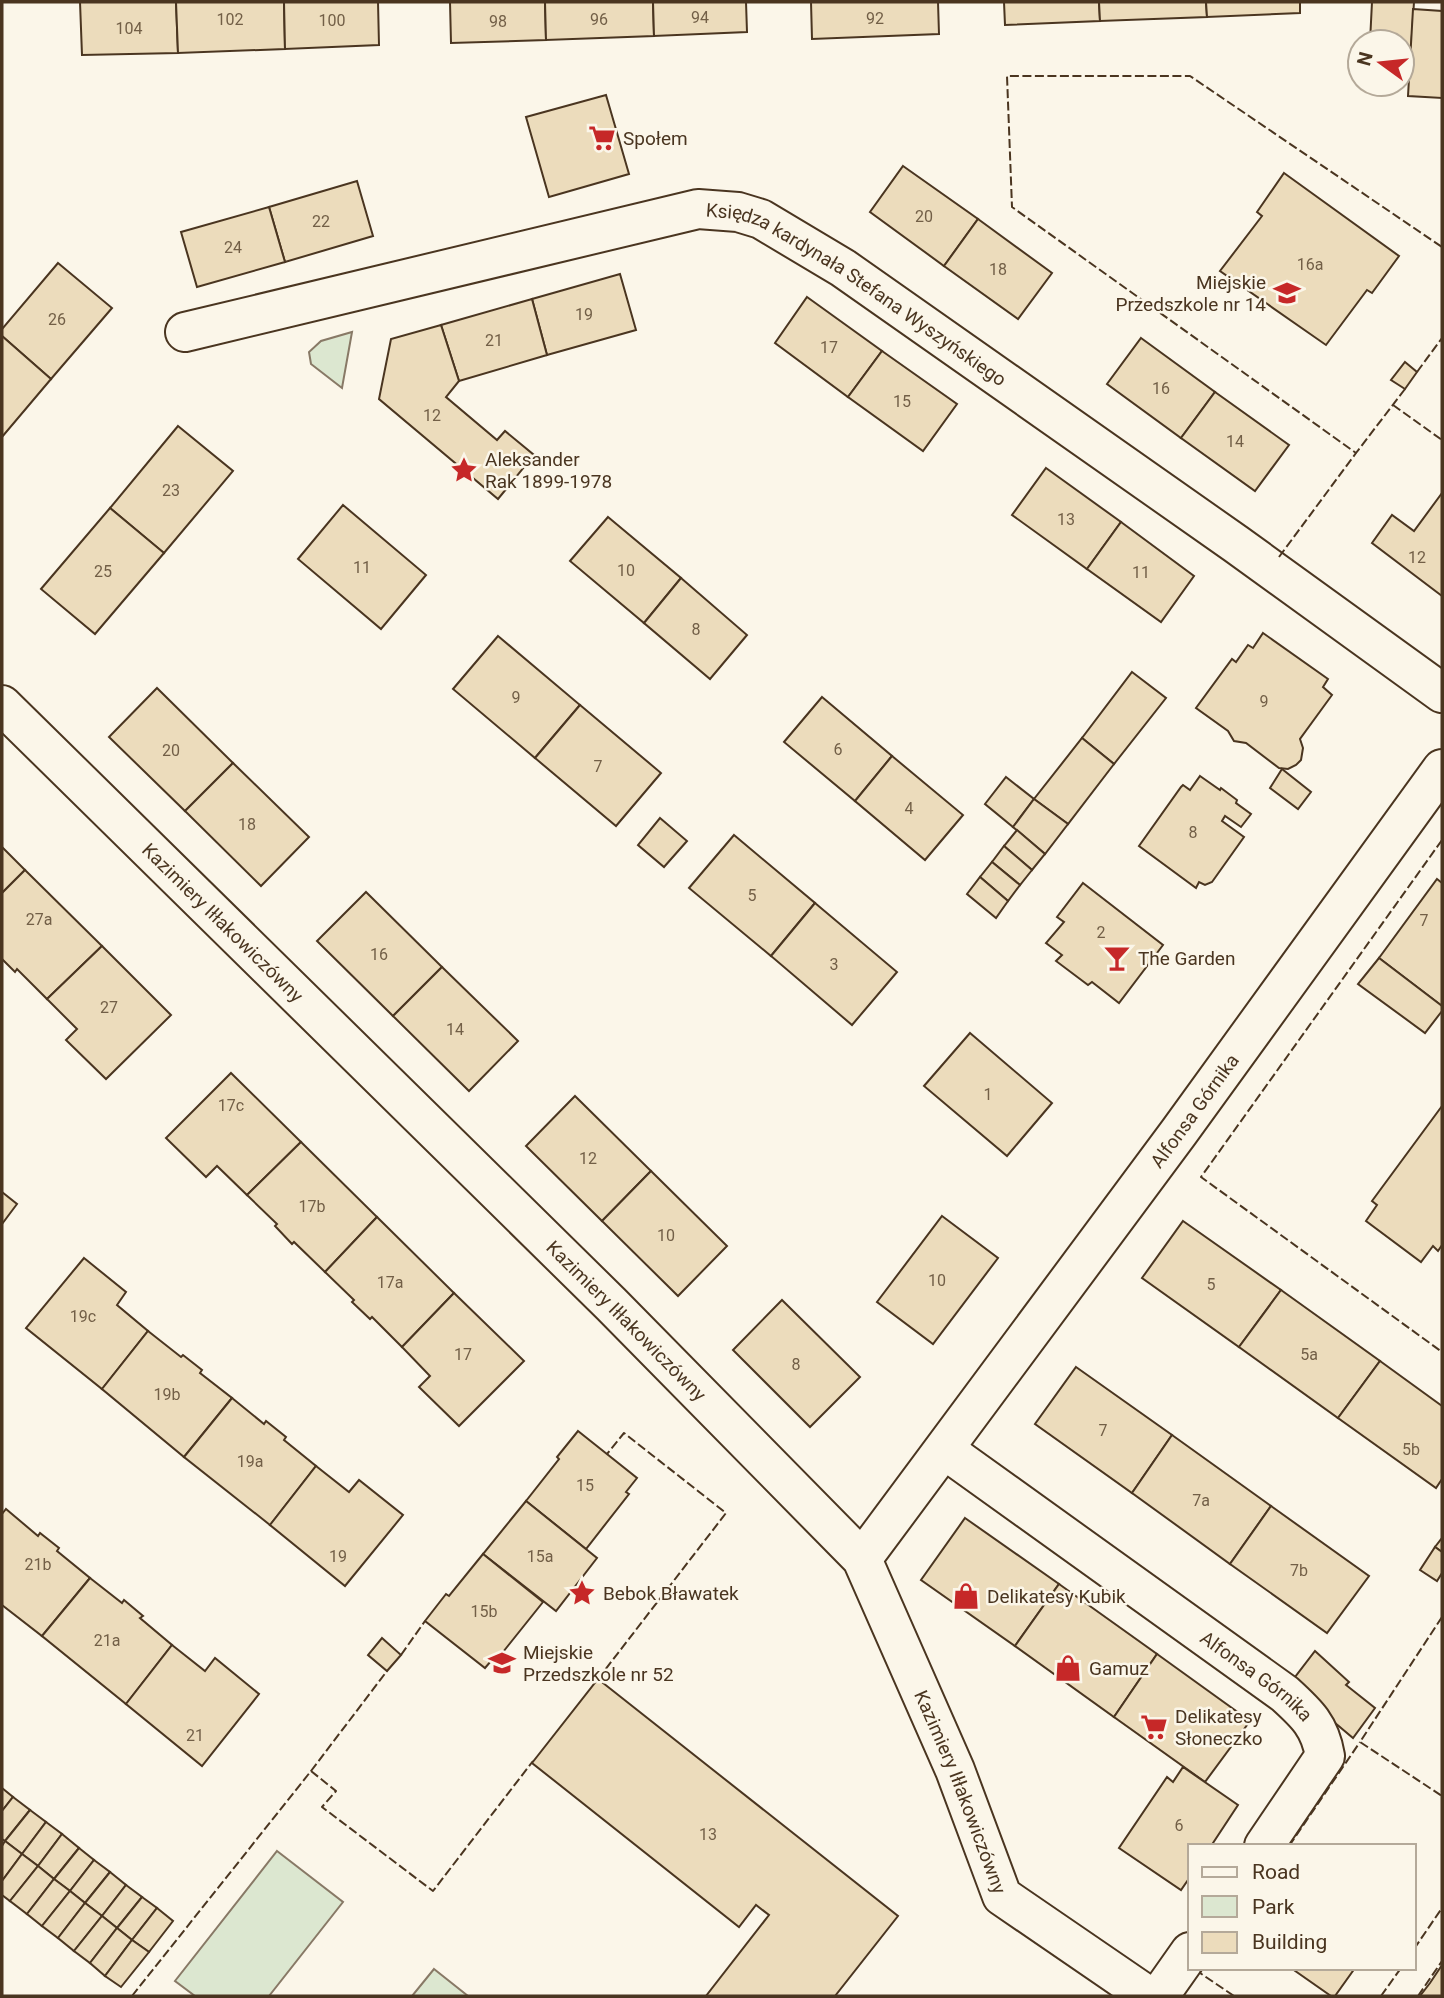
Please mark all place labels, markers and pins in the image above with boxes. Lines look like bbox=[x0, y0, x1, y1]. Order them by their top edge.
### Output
supermarket icon: Społem bbox=[587, 123, 617, 153]
place label: Społem bbox=[623, 127, 688, 150]
place label: Miejskie Przedszkole nr 14 bbox=[1115, 271, 1266, 316]
school or university icon: Miejskie Przedszkole nr 14 bbox=[1272, 278, 1302, 308]
place label: Aleksander Rak 1899-1978 bbox=[485, 448, 612, 493]
place icon: Aleksander Rak 1899-1978 bbox=[449, 455, 479, 485]
bar icon: The Garden bbox=[1102, 943, 1132, 973]
place label: The Garden bbox=[1138, 947, 1235, 970]
place icon: Bebok Bławatek bbox=[567, 1578, 597, 1608]
shop icon: Delikatesy Kubik bbox=[951, 1581, 981, 1611]
place label: Bebok Bławatek bbox=[603, 1582, 739, 1605]
place label: Delikatesy Kubik bbox=[987, 1585, 1126, 1608]
place label: Miejskie Przedszkole nr 52 bbox=[523, 1641, 674, 1686]
school or university icon: Miejskie Przedszkole nr 52 bbox=[487, 1648, 517, 1678]
shop icon: Gamuz bbox=[1053, 1653, 1083, 1683]
place label: Gamuz bbox=[1089, 1657, 1149, 1680]
place label: Delikatesy Słoneczko bbox=[1175, 1705, 1263, 1750]
supermarket icon: Delikatesy Słoneczko bbox=[1139, 1712, 1169, 1742]

